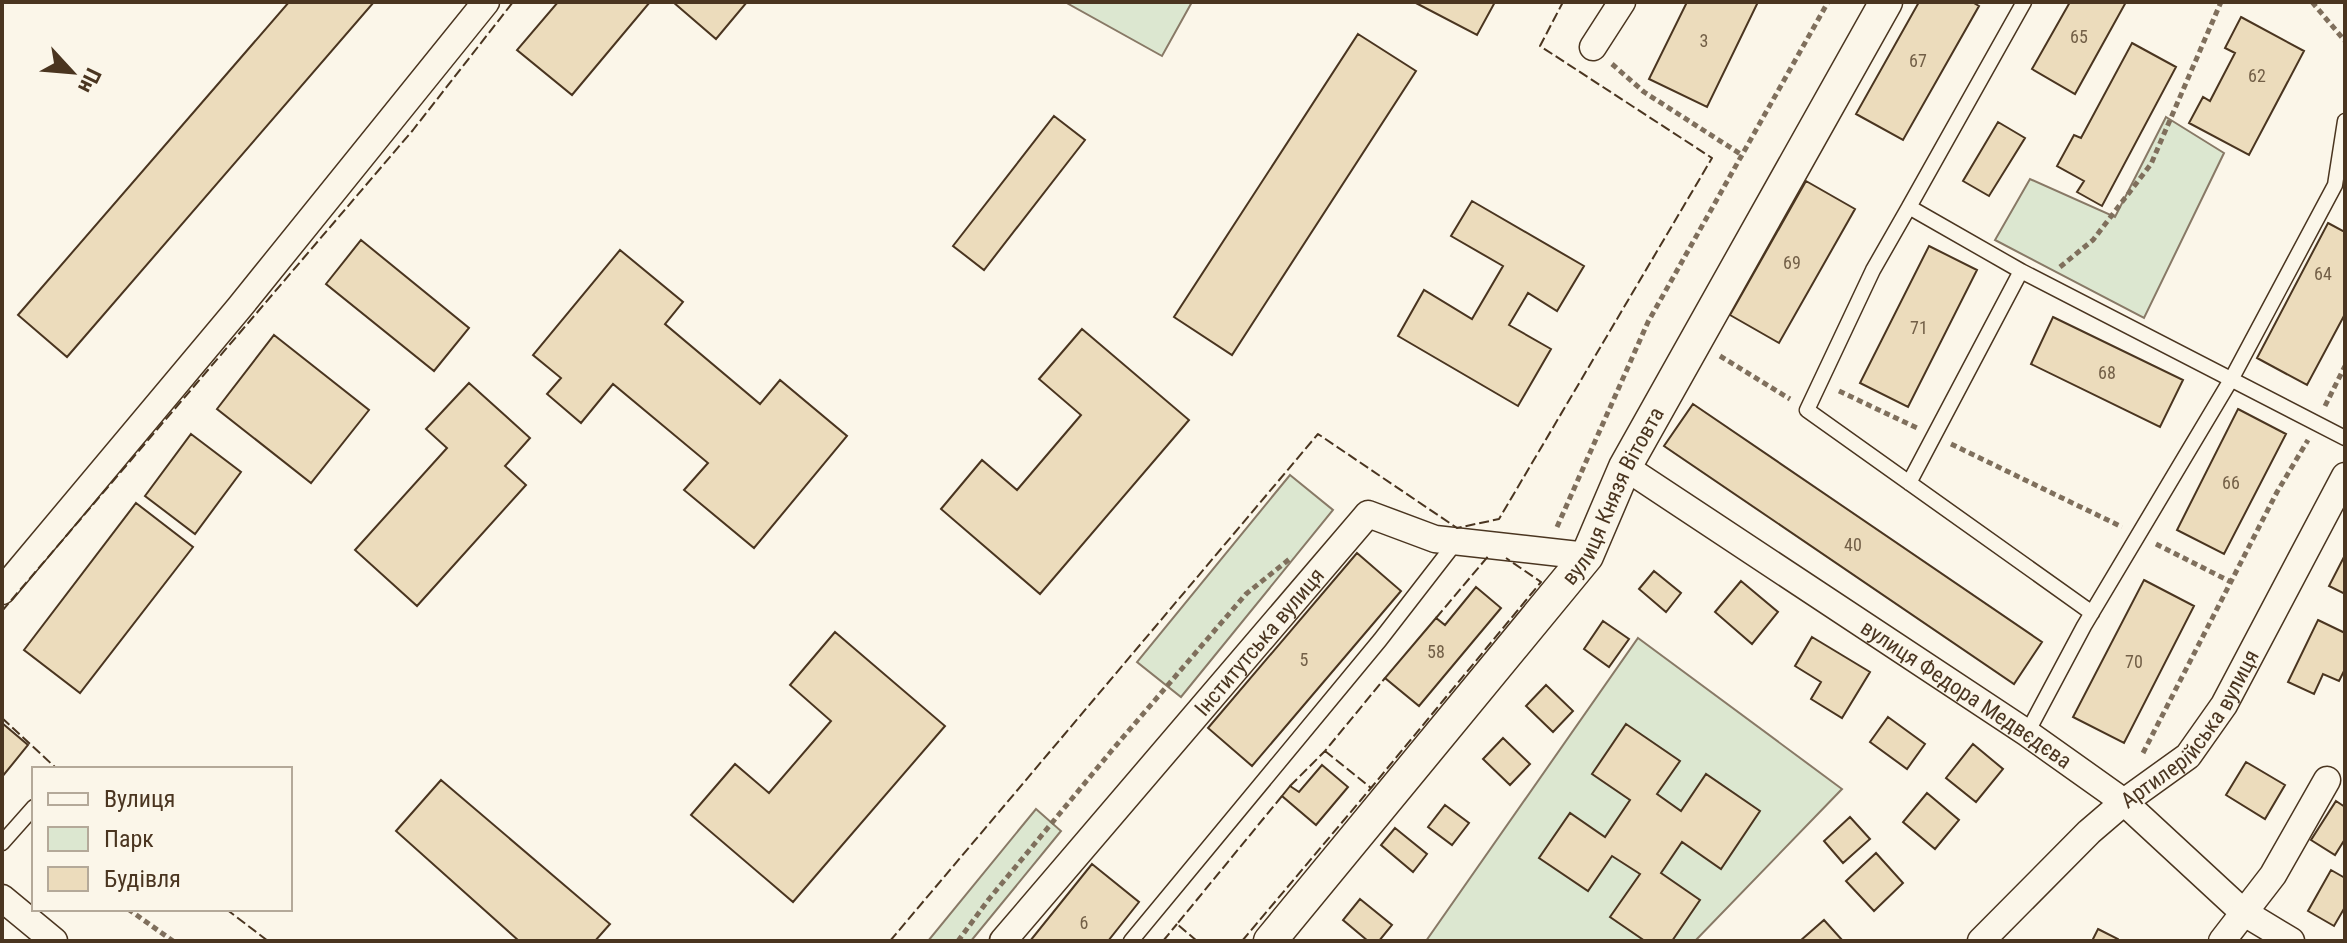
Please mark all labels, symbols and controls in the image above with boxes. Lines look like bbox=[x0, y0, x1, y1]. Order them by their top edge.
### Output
house number: 65 bbox=[2070, 26, 2088, 47]
house number: 3 bbox=[1700, 30, 1708, 51]
north arrow bbox=[32, 32, 112, 112]
house number: 67 bbox=[1909, 50, 1927, 71]
text: Пн bbox=[73, 64, 106, 97]
house number: 62 bbox=[2248, 65, 2266, 86]
house number: 69 bbox=[1783, 252, 1801, 273]
house number: 64 bbox=[2314, 263, 2332, 284]
house number: 71 bbox=[1910, 317, 1928, 338]
house number: 68 bbox=[2098, 362, 2116, 383]
street label: вулиця Князя Вітовта bbox=[1556, 403, 1669, 589]
house number: 66 bbox=[2222, 472, 2240, 493]
house number: 40 bbox=[1844, 534, 1862, 555]
street label: Інститутська вулиця bbox=[1189, 563, 1329, 720]
street label: вулиця Федора Медвєдєва bbox=[1857, 614, 2077, 773]
house number: 58 bbox=[1427, 641, 1445, 662]
street label: Артилерійська вулиця bbox=[2116, 645, 2263, 813]
house number: 5 bbox=[1300, 649, 1309, 670]
house number: 70 bbox=[2125, 651, 2143, 672]
legend bbox=[32, 767, 292, 911]
text: Вулиця bbox=[104, 785, 175, 813]
text: Парк bbox=[104, 825, 154, 853]
text: Будівля bbox=[104, 865, 181, 893]
house number: 6 bbox=[1080, 912, 1088, 933]

